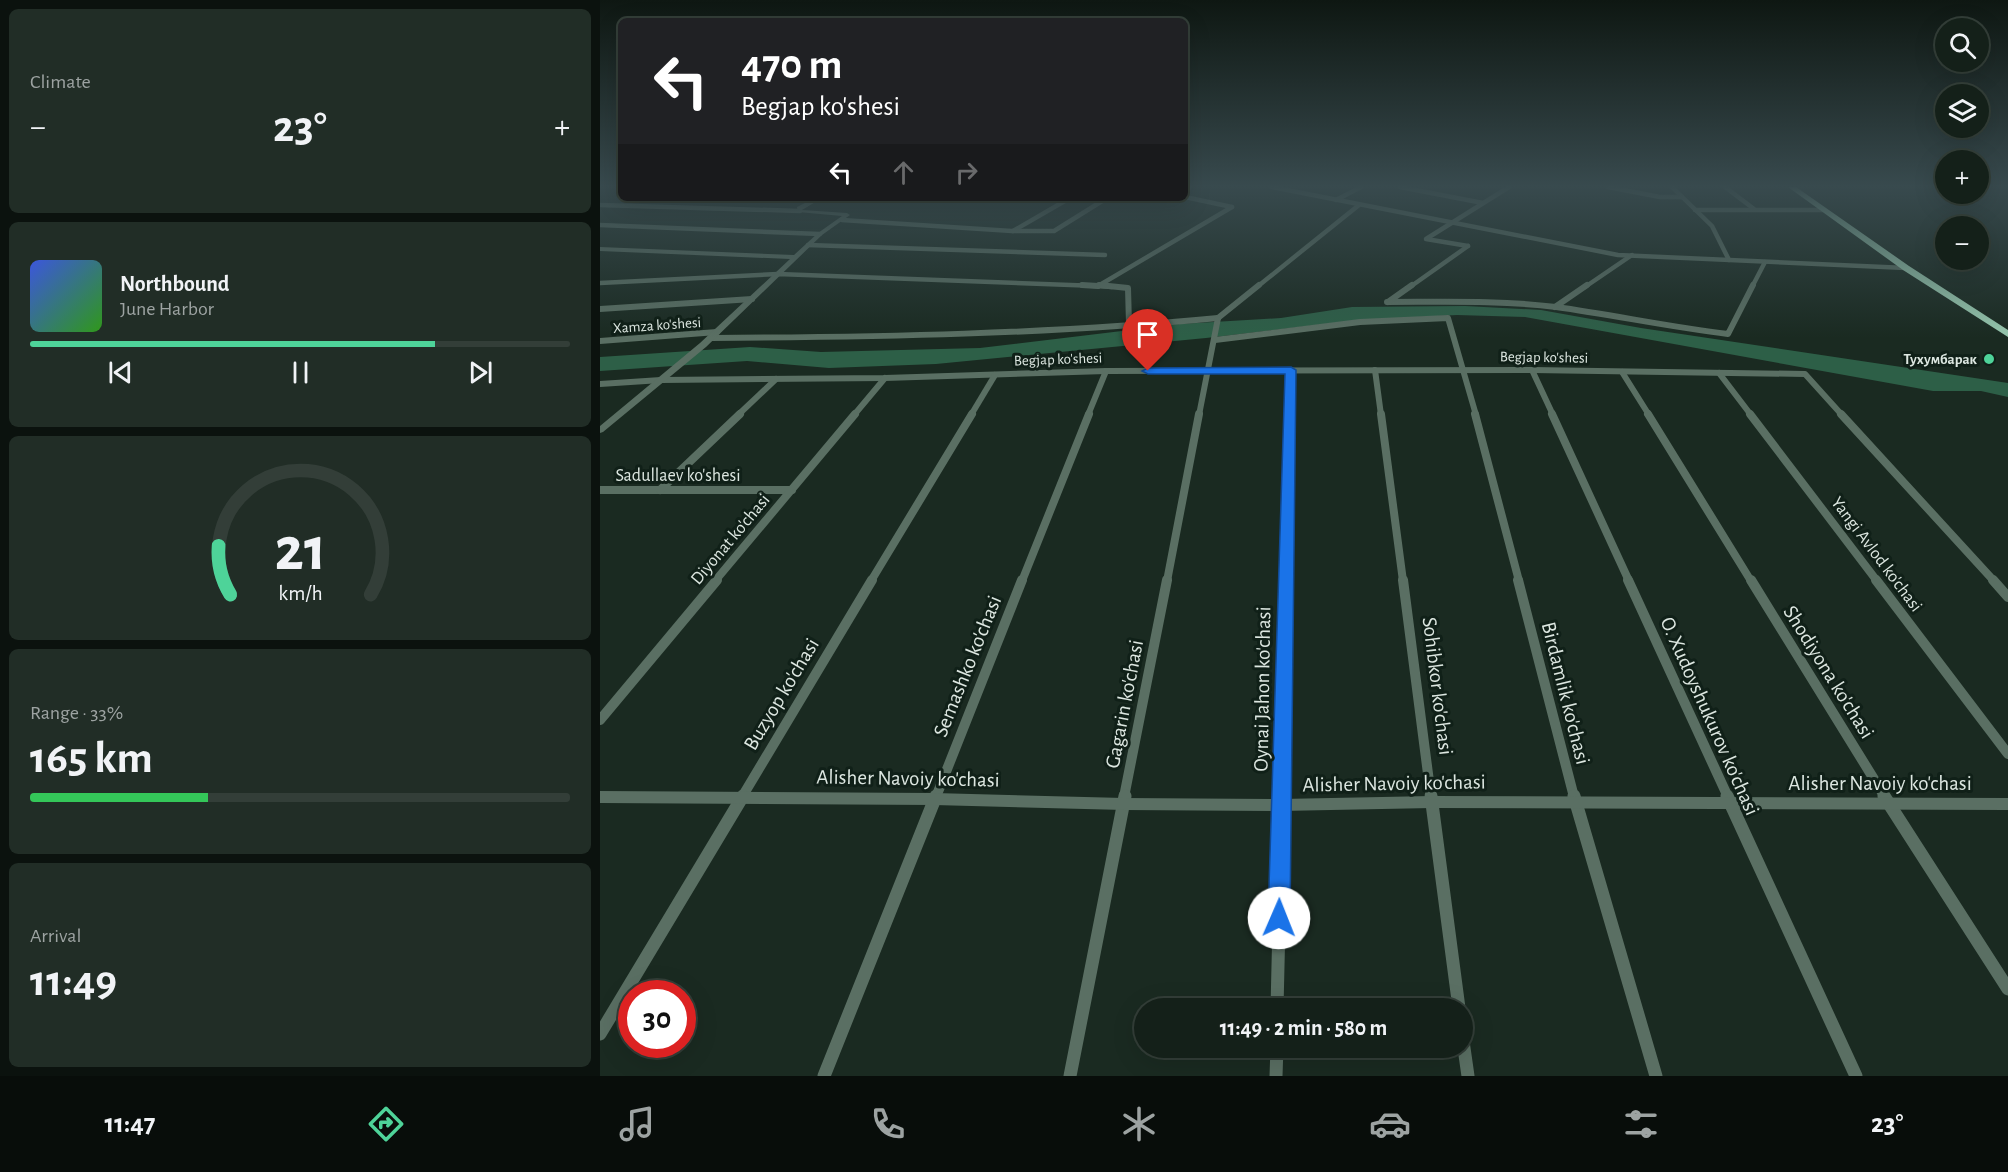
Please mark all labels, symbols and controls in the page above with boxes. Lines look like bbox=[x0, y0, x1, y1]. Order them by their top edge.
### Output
map controls bbox=[1935, 18, 1989, 270]
button: search bbox=[1935, 18, 1989, 72]
icon: left bbox=[642, 42, 720, 120]
text: 470 m bbox=[741, 44, 842, 86]
text: Climate bbox=[30, 72, 91, 92]
button: layers bbox=[1935, 84, 1989, 138]
text: Begjap ko'shesi bbox=[741, 93, 900, 120]
text: 23° bbox=[273, 105, 327, 150]
text: − bbox=[30, 111, 46, 144]
text: + bbox=[554, 111, 570, 144]
button: + bbox=[1935, 150, 1989, 204]
icon: left bbox=[824, 156, 857, 189]
icon: ahead bbox=[887, 156, 920, 189]
icon: right bbox=[950, 156, 983, 189]
button: − bbox=[1935, 216, 1989, 270]
text: Northbound bbox=[120, 273, 229, 295]
text: June Harbor bbox=[120, 299, 214, 319]
pin bbox=[1122, 309, 1173, 371]
street label: Xamza ko'shesi bbox=[613, 315, 702, 336]
icon: arrive bbox=[1131, 318, 1164, 351]
street label: Begjap ko'shesi bbox=[1500, 349, 1588, 366]
street label: Begjap ko'shesi bbox=[1014, 350, 1102, 369]
place label: Тухумбарак bbox=[1904, 352, 1978, 367]
marker: Тухумбарак bbox=[1982, 352, 1996, 366]
icon: previous bbox=[104, 356, 137, 389]
icon: pause bbox=[284, 356, 317, 389]
icon: next bbox=[464, 356, 497, 389]
street label: Sadullaev ko'shesi bbox=[615, 467, 741, 485]
street label: Diyonat ko'chasi bbox=[688, 491, 774, 588]
street label: Yangi Avlod ko'chasi bbox=[1827, 494, 1925, 615]
text: 21 bbox=[274, 519, 326, 581]
text: km/h bbox=[278, 583, 322, 604]
street label: Semashko ko'chasi bbox=[930, 593, 1005, 740]
street label: Shodiyona ko'chasi bbox=[1779, 602, 1878, 742]
street label: Oynai Jahon ko'chasi bbox=[1251, 606, 1274, 772]
street label: O. Xudoyshukurov ko'chasi bbox=[1656, 614, 1763, 819]
street label: Sohibkor ko'chasi bbox=[1419, 616, 1456, 756]
street label: Birdamlik ko'chasi bbox=[1538, 620, 1593, 767]
street label: Buzyop ko'chasi bbox=[740, 635, 823, 754]
street label: Gagarin ko'chasi bbox=[1102, 638, 1147, 770]
text: Range · 33% bbox=[30, 703, 123, 723]
text: 165 km bbox=[30, 736, 153, 781]
street label: Alisher Navoiy ko'chasi bbox=[816, 766, 1000, 791]
street label: Alisher Navoiy ko'chasi bbox=[1302, 771, 1486, 796]
street label: Alisher Navoiy ko'chasi bbox=[1788, 773, 1972, 794]
position arrow bbox=[1247, 886, 1311, 950]
text: Arrival bbox=[30, 926, 81, 946]
text: 11:49 bbox=[30, 959, 117, 1004]
speed limit sign: 30 bbox=[618, 980, 696, 1058]
text: 11:49 · 2 min · 580 m bbox=[1220, 1017, 1387, 1039]
icon: directions bbox=[365, 1103, 407, 1145]
icon: music bbox=[616, 1103, 658, 1145]
icon: phone bbox=[867, 1103, 909, 1145]
icon: climate bbox=[1118, 1103, 1160, 1145]
icon: car bbox=[1369, 1103, 1411, 1145]
icon: filters bbox=[1620, 1103, 1662, 1145]
text: 11:47 bbox=[105, 1110, 155, 1137]
text: 23° bbox=[1871, 1110, 1903, 1137]

